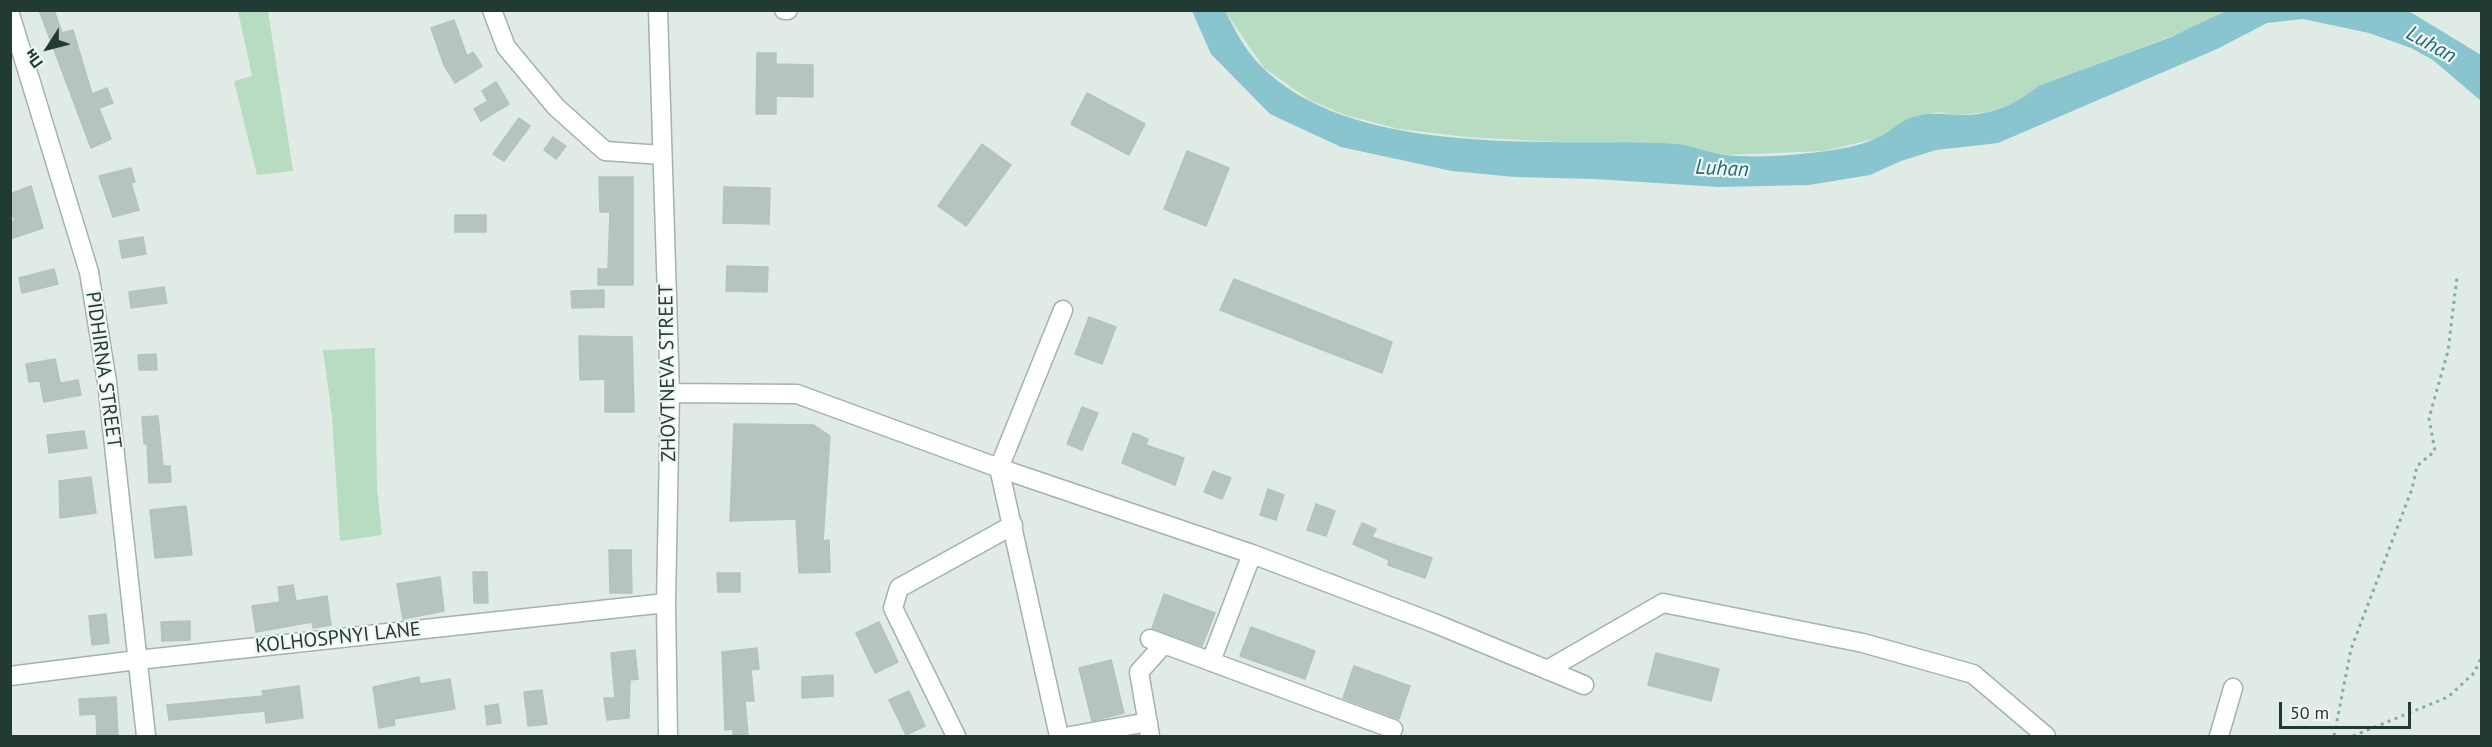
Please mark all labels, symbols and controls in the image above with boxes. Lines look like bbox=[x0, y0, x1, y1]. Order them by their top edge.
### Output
north arrow bbox=[18, 18, 78, 78]
water label: Luhan bbox=[2402, 21, 2460, 69]
text: Пн bbox=[20, 45, 47, 72]
water label: Luhan bbox=[1695, 155, 1749, 183]
street label: ZHOVTNEVA STREET bbox=[654, 284, 682, 462]
street label: PIDHIRNA STREET bbox=[80, 290, 126, 450]
street label: KOLHOSPNYI LANE bbox=[254, 617, 422, 659]
scale bar bbox=[2282, 690, 2414, 728]
text: 50 m bbox=[2290, 701, 2329, 724]

